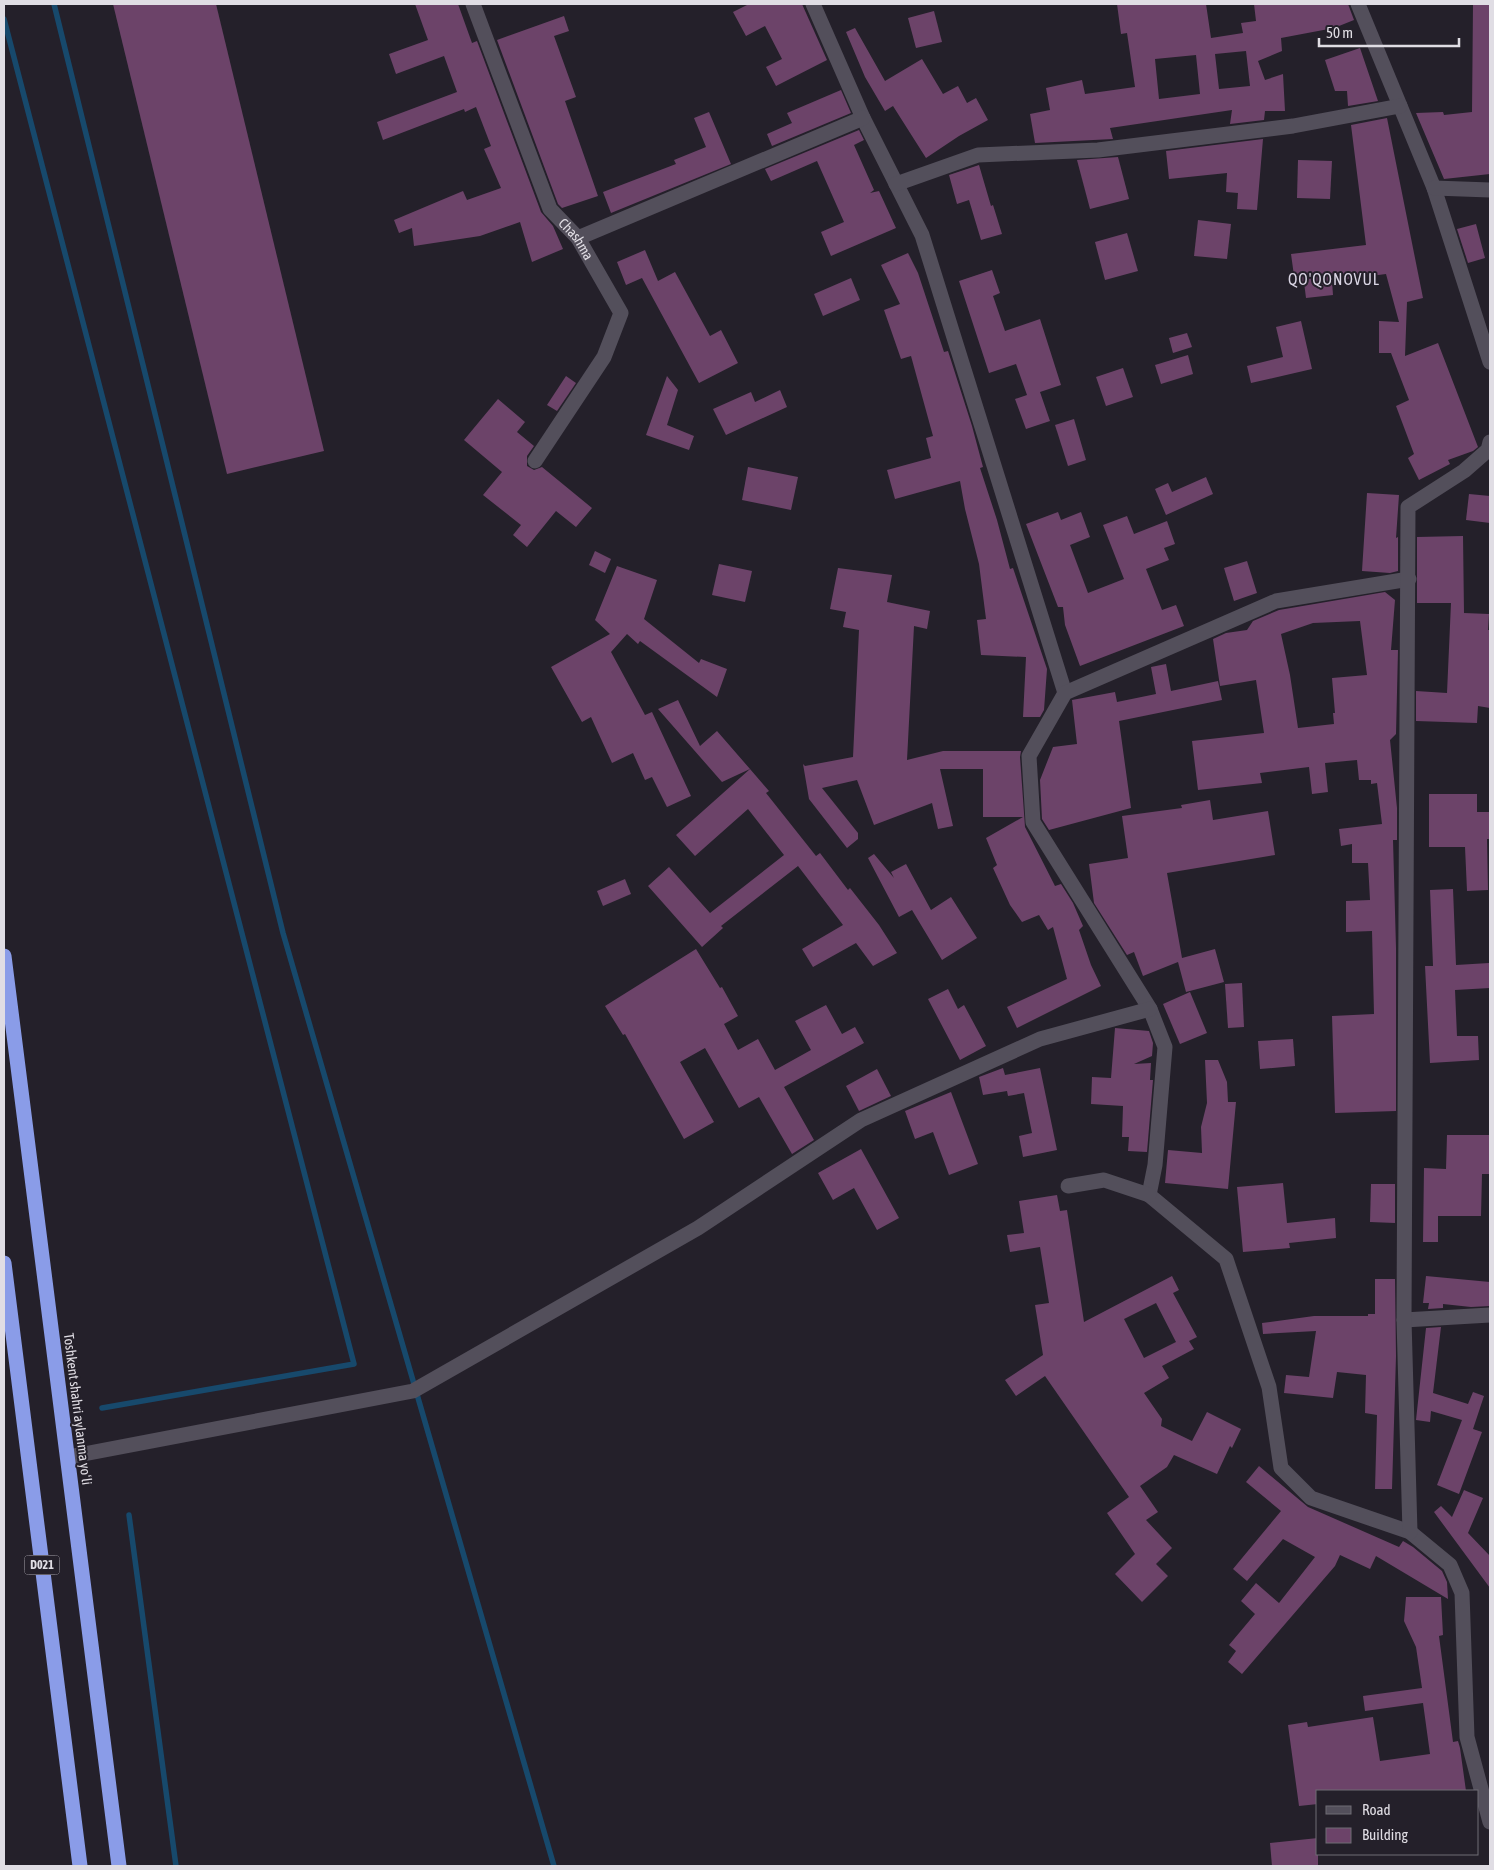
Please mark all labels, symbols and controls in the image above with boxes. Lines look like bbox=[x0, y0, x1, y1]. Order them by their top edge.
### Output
scale bar bbox=[1319, 15, 1459, 47]
text: 50 m bbox=[1326, 24, 1353, 41]
street label: Chashma bbox=[555, 215, 597, 263]
district label: QO'QONOVUL bbox=[1288, 270, 1380, 288]
street label: Toshkent shahri aylanma yoʻli bbox=[61, 1332, 95, 1486]
road number: D021 bbox=[24, 1556, 60, 1574]
legend bbox=[1316, 1790, 1479, 1855]
text: Road bbox=[1362, 1801, 1391, 1818]
text: Building bbox=[1362, 1826, 1408, 1843]

